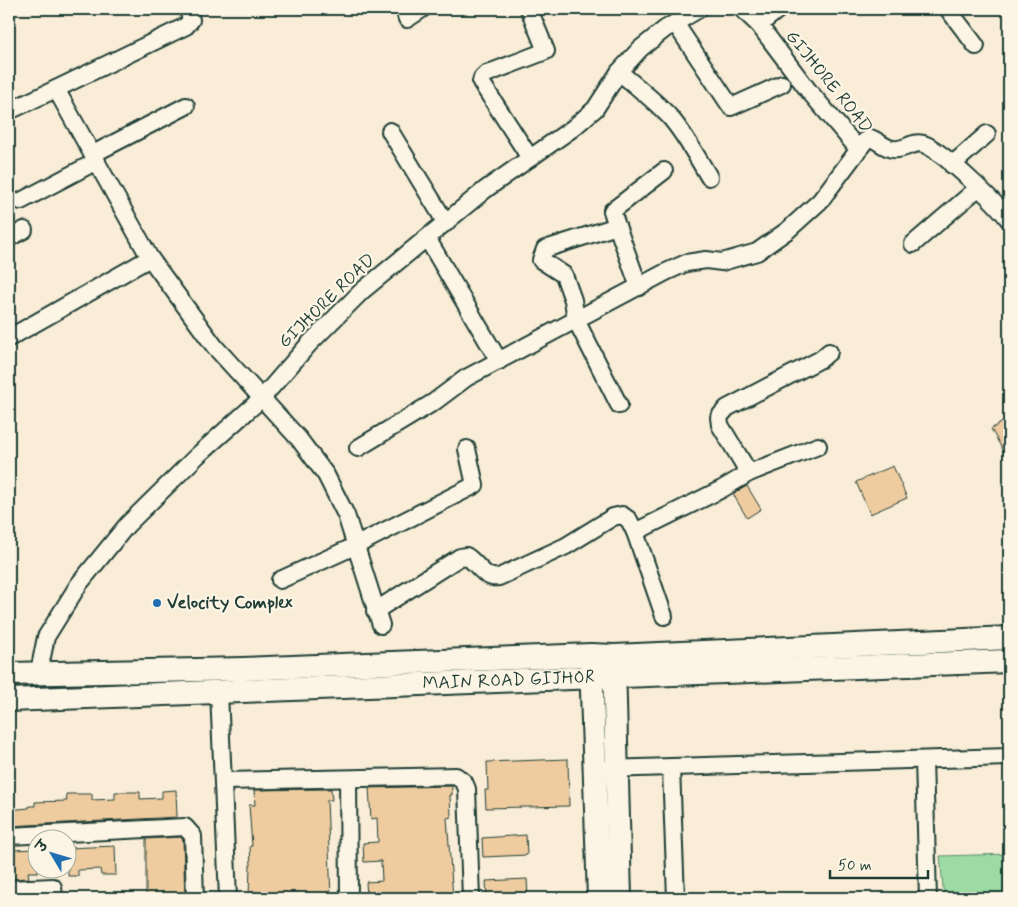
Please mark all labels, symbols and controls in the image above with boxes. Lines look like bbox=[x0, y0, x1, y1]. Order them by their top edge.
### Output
street label: GIJHORE ROAD bbox=[780, 25, 878, 139]
street label: GIJHORE ROAD bbox=[273, 248, 381, 354]
place label: Velocity Complex bbox=[167, 591, 293, 615]
marker: Velocity Complex bbox=[151, 597, 163, 609]
street label: MAIN ROAD GIJHOR bbox=[422, 665, 595, 696]
north arrow bbox=[28, 830, 78, 880]
text: उ bbox=[31, 836, 54, 857]
scale bar bbox=[830, 847, 928, 879]
text: 50 m bbox=[838, 856, 872, 876]

